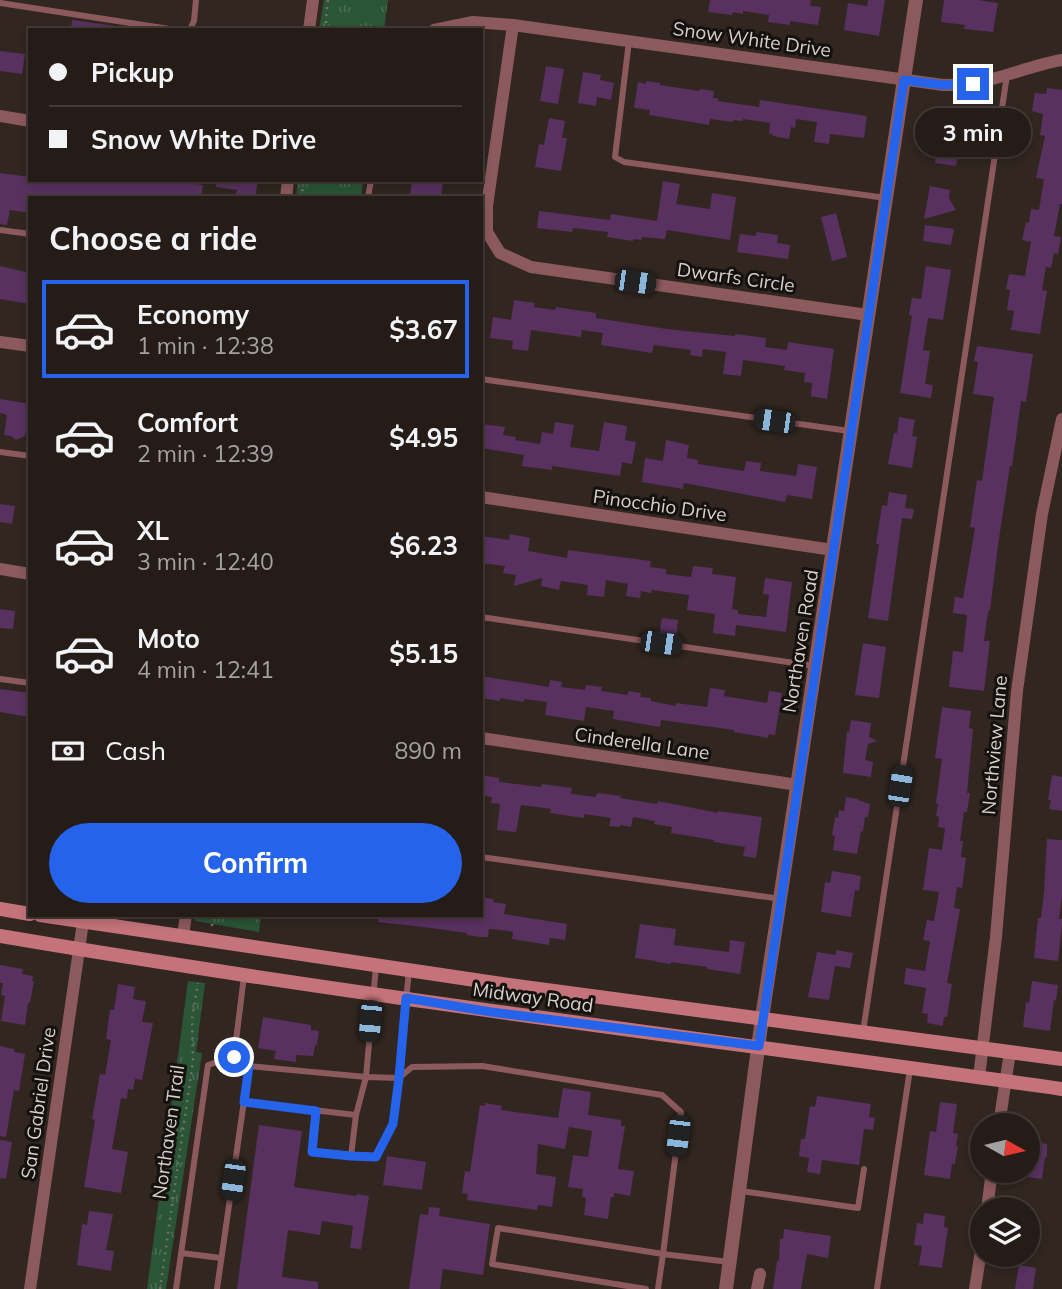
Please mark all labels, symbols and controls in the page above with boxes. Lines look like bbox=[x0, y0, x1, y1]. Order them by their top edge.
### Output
street label: Snow White Drive bbox=[671, 16, 833, 62]
text: Pickup bbox=[91, 56, 174, 89]
route end bbox=[957, 68, 989, 100]
callout: 3 min bbox=[915, 108, 1031, 158]
text: 3 min bbox=[943, 118, 1003, 147]
text: Snow White Drive bbox=[91, 123, 316, 156]
text: Choose a ride bbox=[49, 218, 257, 258]
street label: Dwarfs Circle bbox=[676, 257, 796, 297]
car bbox=[613, 269, 658, 295]
icon: car bbox=[53, 298, 116, 361]
text: Economy bbox=[137, 298, 249, 331]
text: $3.67 bbox=[389, 313, 458, 346]
text: 1 min · 12:38 bbox=[137, 331, 274, 360]
icon: car bbox=[53, 406, 116, 469]
text: Comfort bbox=[137, 406, 238, 439]
car bbox=[752, 408, 797, 434]
text: $4.95 bbox=[389, 421, 458, 454]
text: 2 min · 12:39 bbox=[137, 439, 274, 468]
street label: Pinocchio Drive bbox=[592, 484, 728, 526]
icon: car bbox=[53, 514, 116, 577]
text: XL bbox=[137, 514, 169, 547]
text: $6.23 bbox=[389, 529, 458, 562]
text: 3 min · 12:40 bbox=[137, 547, 274, 576]
street label: Northaven Road bbox=[777, 568, 823, 714]
icon: car bbox=[53, 622, 116, 685]
text: Moto bbox=[137, 622, 200, 655]
car bbox=[639, 630, 684, 656]
text: $5.15 bbox=[389, 637, 458, 670]
text: 4 min · 12:41 bbox=[137, 655, 274, 684]
street label: Northview Lane bbox=[976, 674, 1012, 816]
street label: Cinderella Lane bbox=[573, 722, 711, 764]
icon: cash bbox=[49, 732, 87, 770]
text: Cash bbox=[105, 734, 166, 767]
text: 890 m bbox=[394, 736, 462, 765]
car bbox=[887, 764, 914, 808]
button: Confirm bbox=[49, 823, 462, 903]
street label: Midway Road bbox=[471, 977, 595, 1017]
car bbox=[358, 999, 383, 1043]
street label: San Gabriel Drive bbox=[15, 1025, 61, 1181]
route start bbox=[218, 1041, 250, 1073]
street label: Northaven Trail bbox=[147, 1063, 189, 1201]
north arrow bbox=[970, 1113, 1040, 1183]
map controls bbox=[970, 1113, 1040, 1267]
car bbox=[666, 1114, 691, 1158]
car bbox=[220, 1158, 247, 1202]
button: layers bbox=[970, 1197, 1040, 1267]

